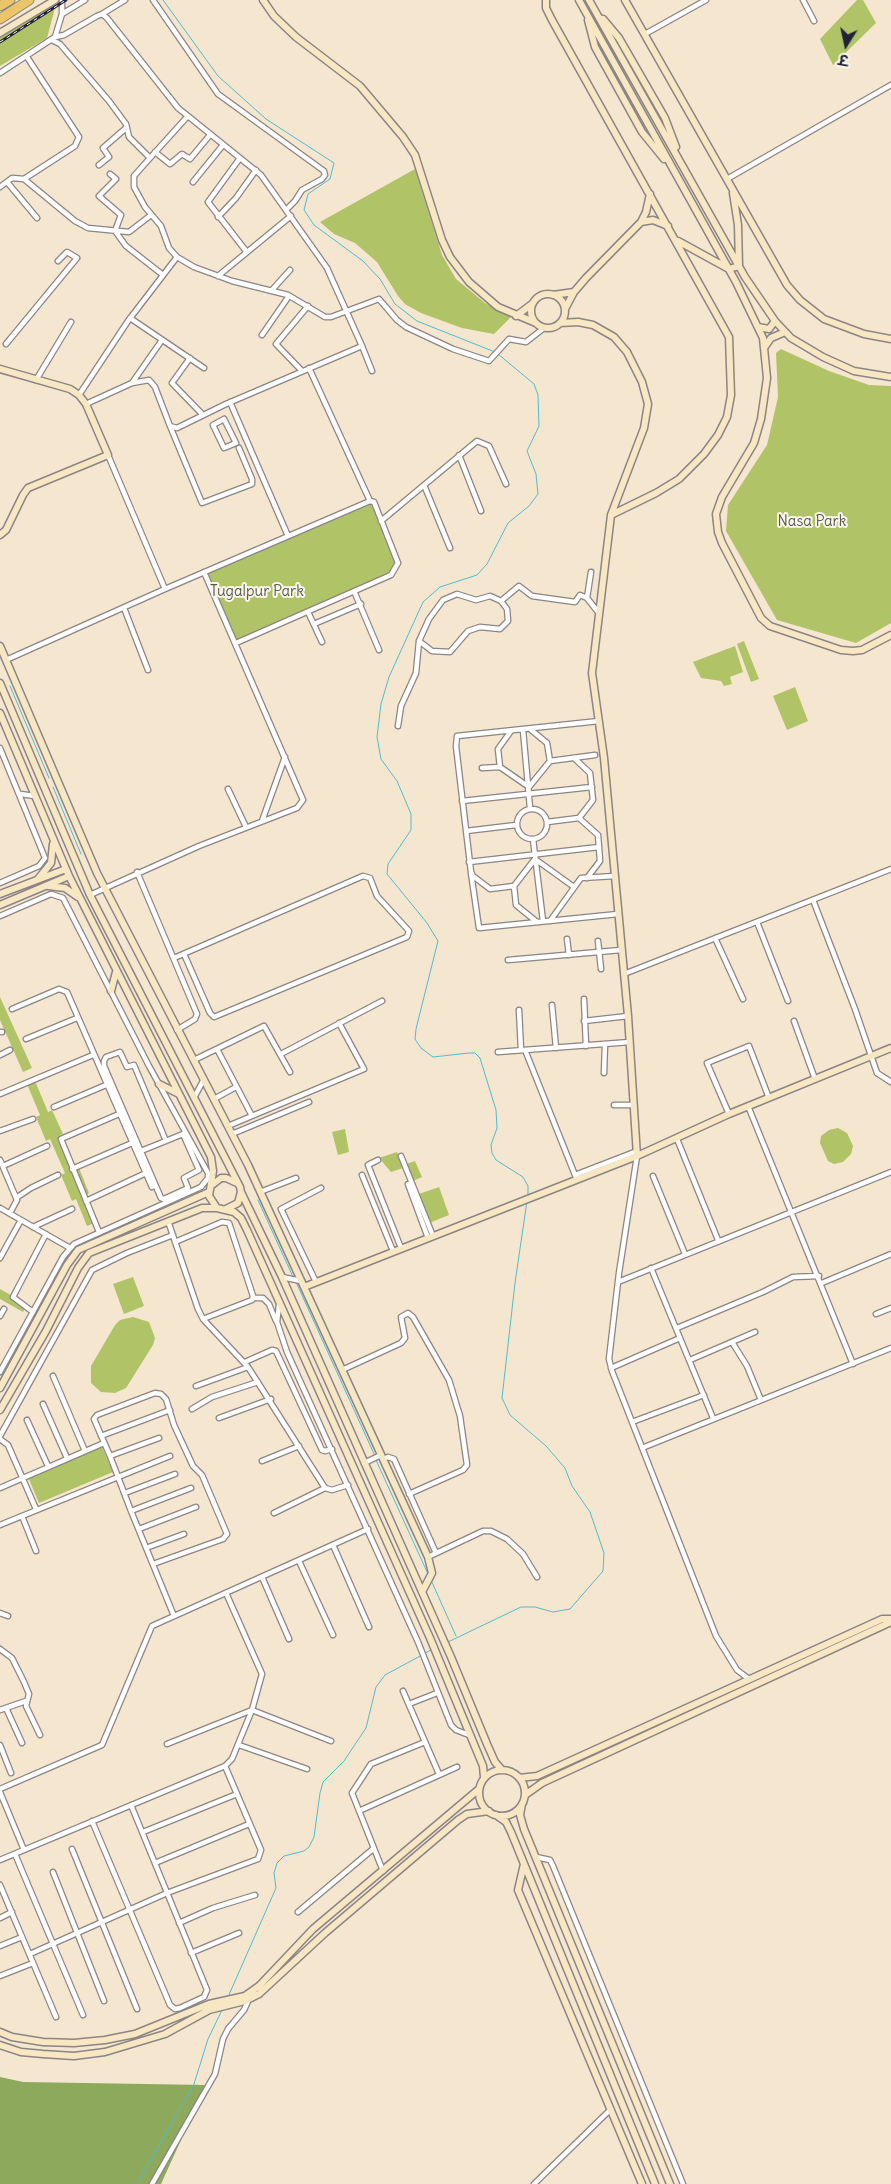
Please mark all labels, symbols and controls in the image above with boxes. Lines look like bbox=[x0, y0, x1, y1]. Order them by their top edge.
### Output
north arrow bbox=[821, 20, 871, 70]
text: उ bbox=[837, 50, 850, 69]
park label: Nasa Park bbox=[778, 513, 846, 531]
park label: Tugalpur Park bbox=[210, 583, 304, 601]

